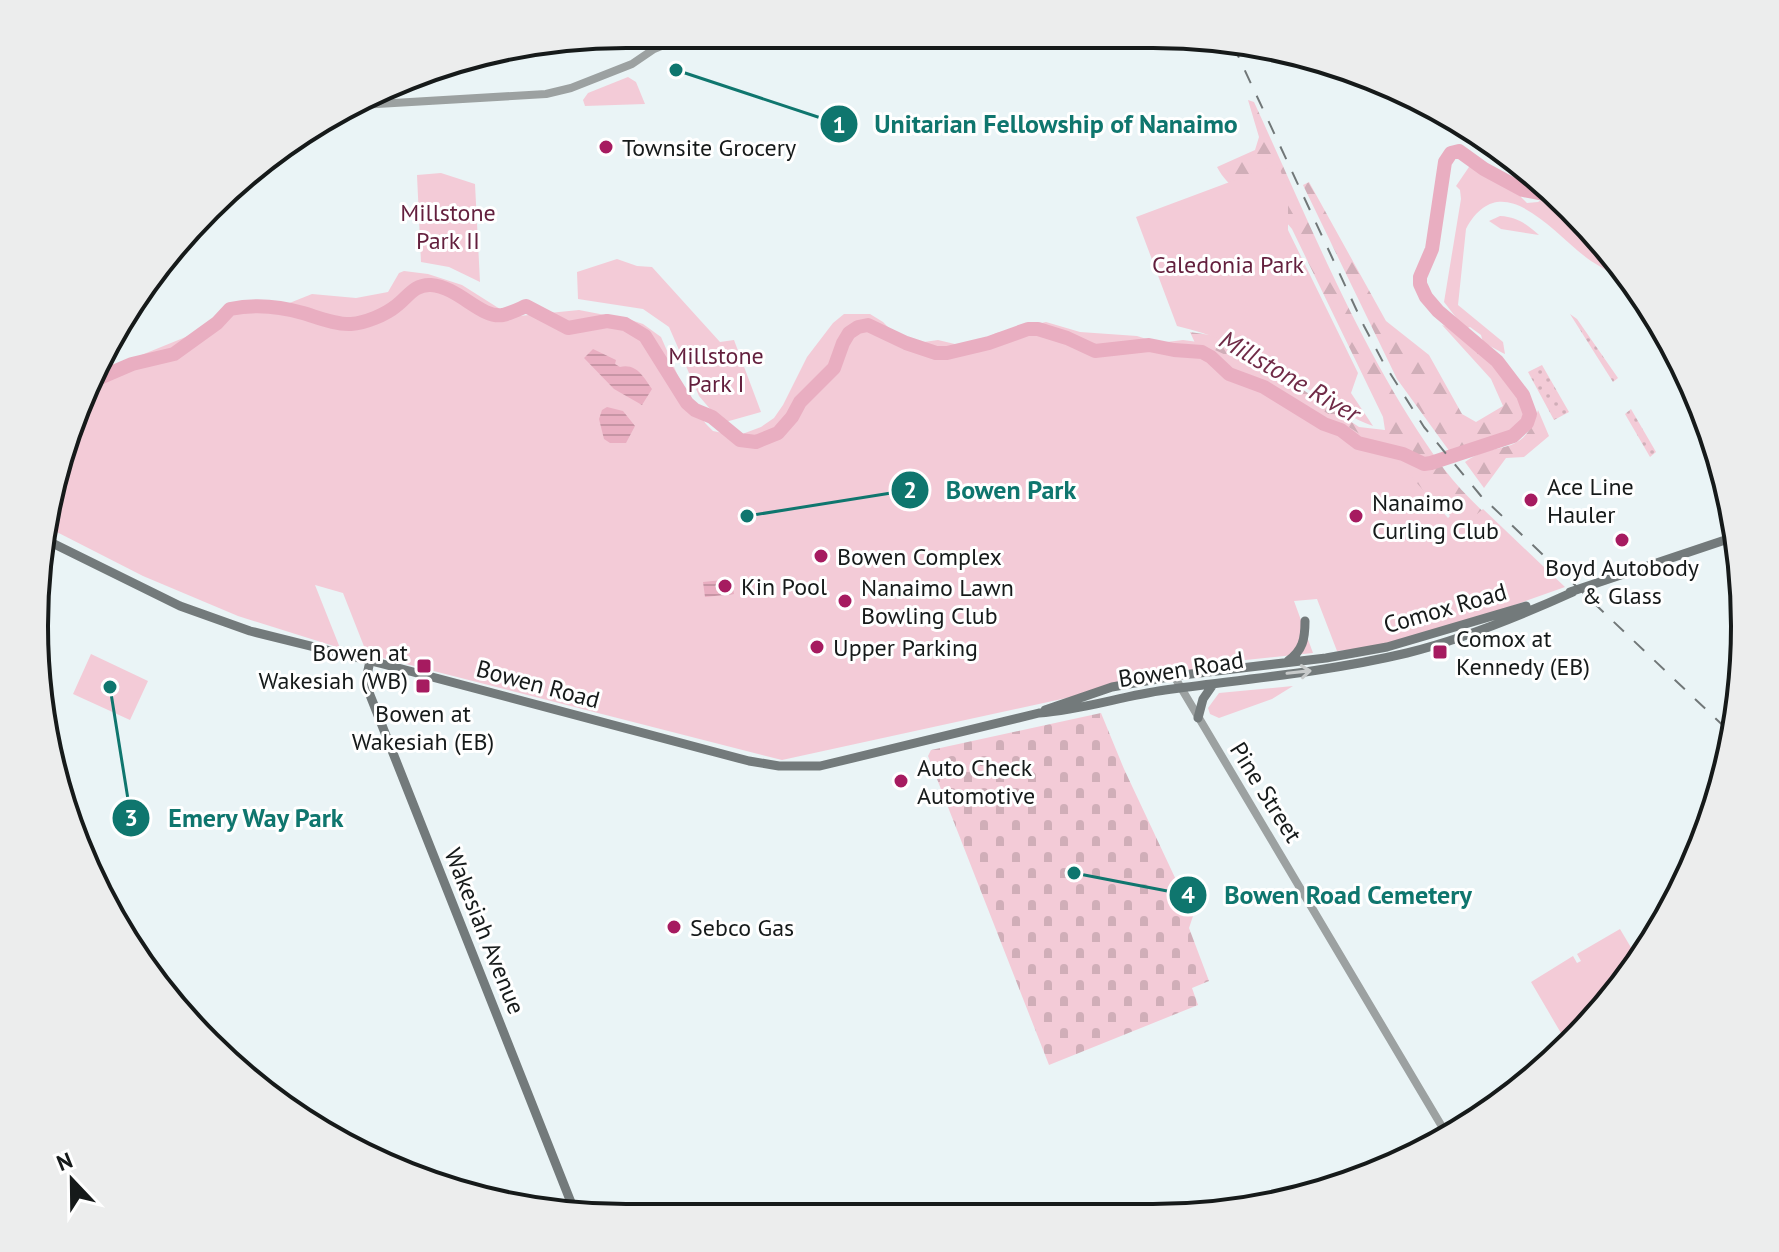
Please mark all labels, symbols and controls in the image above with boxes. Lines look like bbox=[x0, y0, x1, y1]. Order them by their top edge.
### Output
callout: Unitarian Fellowship of Nanaimo bbox=[819, 99, 1254, 149]
text: Unitarian Fellowship of Nanaimo bbox=[874, 107, 1238, 140]
text: 1 bbox=[832, 109, 846, 140]
place label: Townsite Grocery bbox=[622, 132, 796, 163]
marker: Townsite Grocery bbox=[597, 138, 615, 156]
park label: Millstone Park II bbox=[400, 197, 496, 256]
park label: Caledonia Park bbox=[1152, 249, 1305, 280]
water label: Millstone River bbox=[1214, 322, 1368, 430]
park label: Millstone Park I bbox=[668, 340, 764, 399]
callout: Bowen Park bbox=[890, 465, 1092, 515]
place label: Ace Line Hauler bbox=[1547, 471, 1634, 530]
text: Bowen Park bbox=[946, 473, 1076, 506]
text: 2 bbox=[903, 474, 917, 505]
place label: Nanaimo Curling Club bbox=[1372, 487, 1499, 546]
marker: Ace Line Hauler bbox=[1522, 491, 1540, 509]
marker: Nanaimo Curling Club bbox=[1347, 507, 1365, 525]
marker: Boyd Autobody & Glass bbox=[1613, 531, 1631, 549]
place label: Bowen Complex bbox=[837, 541, 1002, 572]
marker: Bowen Complex bbox=[812, 547, 830, 565]
place label: Boyd Autobody & Glass bbox=[1545, 552, 1699, 611]
place label: Kin Pool bbox=[741, 571, 827, 602]
place label: Nanaimo Lawn Bowling Club bbox=[861, 572, 1014, 631]
street label: Comox Road bbox=[1380, 576, 1510, 640]
marker: Kin Pool bbox=[716, 577, 734, 595]
marker: Nanaimo Lawn Bowling Club bbox=[836, 592, 854, 610]
place label: Comox at Kennedy (EB) bbox=[1456, 623, 1590, 682]
place label: Upper Parking bbox=[833, 632, 978, 663]
place label: Bowen at Wakesiah (WB) bbox=[259, 637, 408, 696]
marker: Upper Parking bbox=[808, 638, 826, 656]
marker: Comox at Kennedy (EB) bbox=[1431, 643, 1449, 661]
street label: Bowen Road bbox=[1116, 644, 1246, 694]
street label: Bowen Road bbox=[473, 653, 603, 715]
marker: Bowen at Wakesiah (WB) bbox=[415, 657, 433, 675]
one-way arrow bbox=[1285, 664, 1311, 679]
marker: Bowen at Wakesiah (EB) bbox=[414, 677, 432, 695]
place label: Bowen at Wakesiah (EB) bbox=[352, 698, 494, 757]
street label: Pine Street bbox=[1223, 736, 1309, 848]
place label: Auto Check Automotive bbox=[917, 752, 1035, 811]
marker: Auto Check Automotive bbox=[892, 772, 910, 790]
callout: Emery Way Park bbox=[111, 793, 361, 843]
text: Emery Way Park bbox=[168, 801, 344, 834]
text: 3 bbox=[124, 802, 138, 833]
street label: Wakesiah Avenue bbox=[438, 843, 532, 1019]
callout: Bowen Road Cemetery bbox=[1168, 870, 1488, 920]
text: Bowen Road Cemetery bbox=[1224, 878, 1472, 911]
text: 4 bbox=[1181, 879, 1195, 910]
place label: Sebco Gas bbox=[690, 912, 794, 943]
marker: Sebco Gas bbox=[665, 918, 683, 936]
north arrow bbox=[32, 1140, 112, 1220]
text: N bbox=[53, 1146, 76, 1177]

